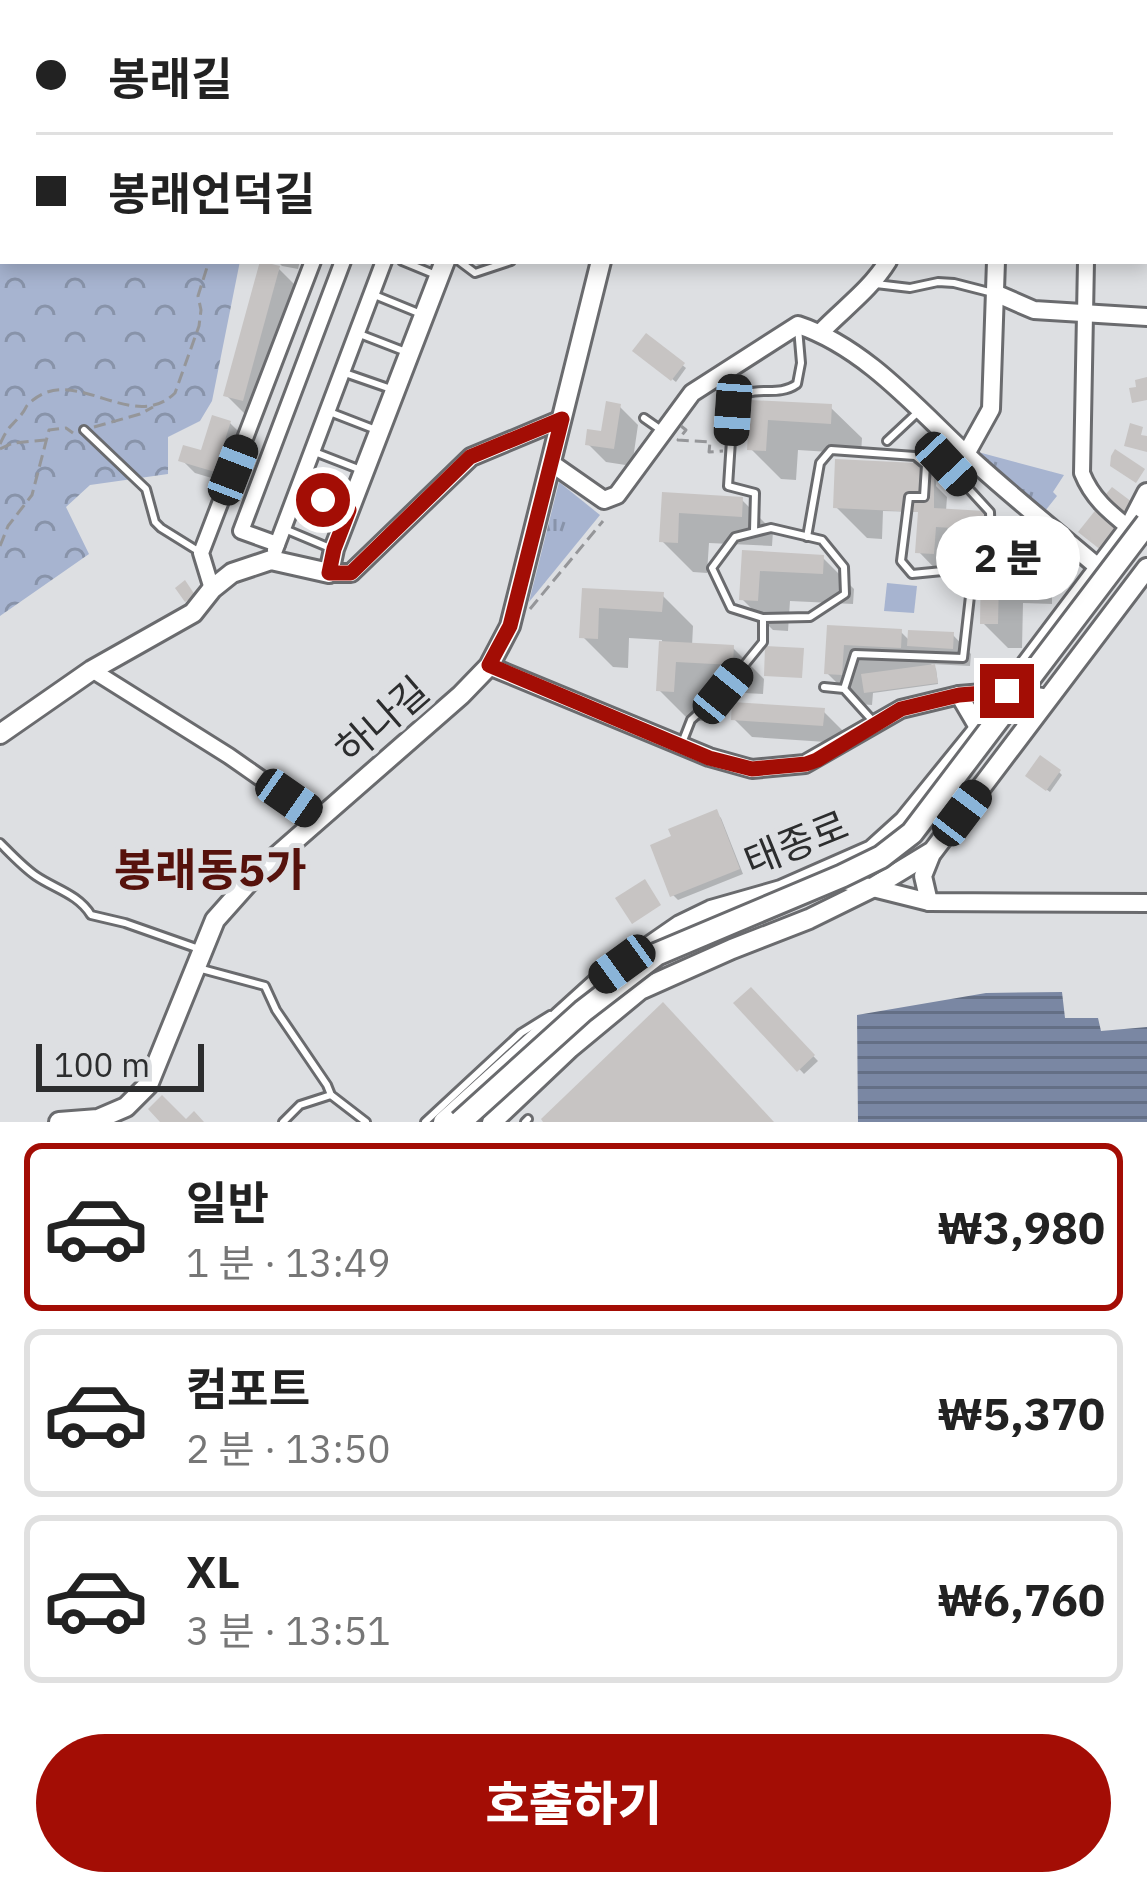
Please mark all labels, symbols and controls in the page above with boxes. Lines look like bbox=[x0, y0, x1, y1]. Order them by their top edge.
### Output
text: 봉래길 bbox=[108, 49, 232, 107]
text: 봉래언덕길 bbox=[108, 164, 315, 222]
car bbox=[713, 373, 753, 447]
car bbox=[908, 425, 984, 503]
car bbox=[203, 430, 263, 510]
route start bbox=[296, 473, 350, 527]
callout: 2 분 bbox=[935, 517, 1079, 601]
text: 2 분 bbox=[974, 532, 1042, 583]
car bbox=[686, 652, 760, 730]
route end bbox=[980, 664, 1034, 718]
street label: 하나길 bbox=[324, 665, 439, 774]
car bbox=[249, 763, 329, 833]
car bbox=[926, 773, 998, 853]
street label: 태종로 bbox=[736, 799, 855, 886]
district label: 봉래동5가 bbox=[114, 840, 306, 898]
car bbox=[582, 928, 662, 1000]
scale bar bbox=[36, 1038, 204, 1091]
text: 100 m bbox=[54, 1043, 150, 1086]
icon: car bbox=[42, 1173, 150, 1281]
text: 일반 bbox=[186, 1173, 269, 1231]
text: ₩3,980 bbox=[937, 1198, 1105, 1256]
text: 1 분 · 13:49 bbox=[186, 1237, 391, 1288]
icon: car bbox=[42, 1359, 150, 1467]
text: 컴포트 bbox=[186, 1359, 310, 1417]
text: ₩5,370 bbox=[937, 1384, 1105, 1442]
text: 2 분 · 13:50 bbox=[186, 1423, 391, 1474]
text: XL bbox=[186, 1542, 240, 1600]
icon: car bbox=[42, 1545, 150, 1653]
text: ₩6,760 bbox=[937, 1570, 1105, 1628]
text: 3 분 · 13:51 bbox=[186, 1605, 391, 1656]
button: 호출하기 bbox=[36, 1734, 1111, 1872]

